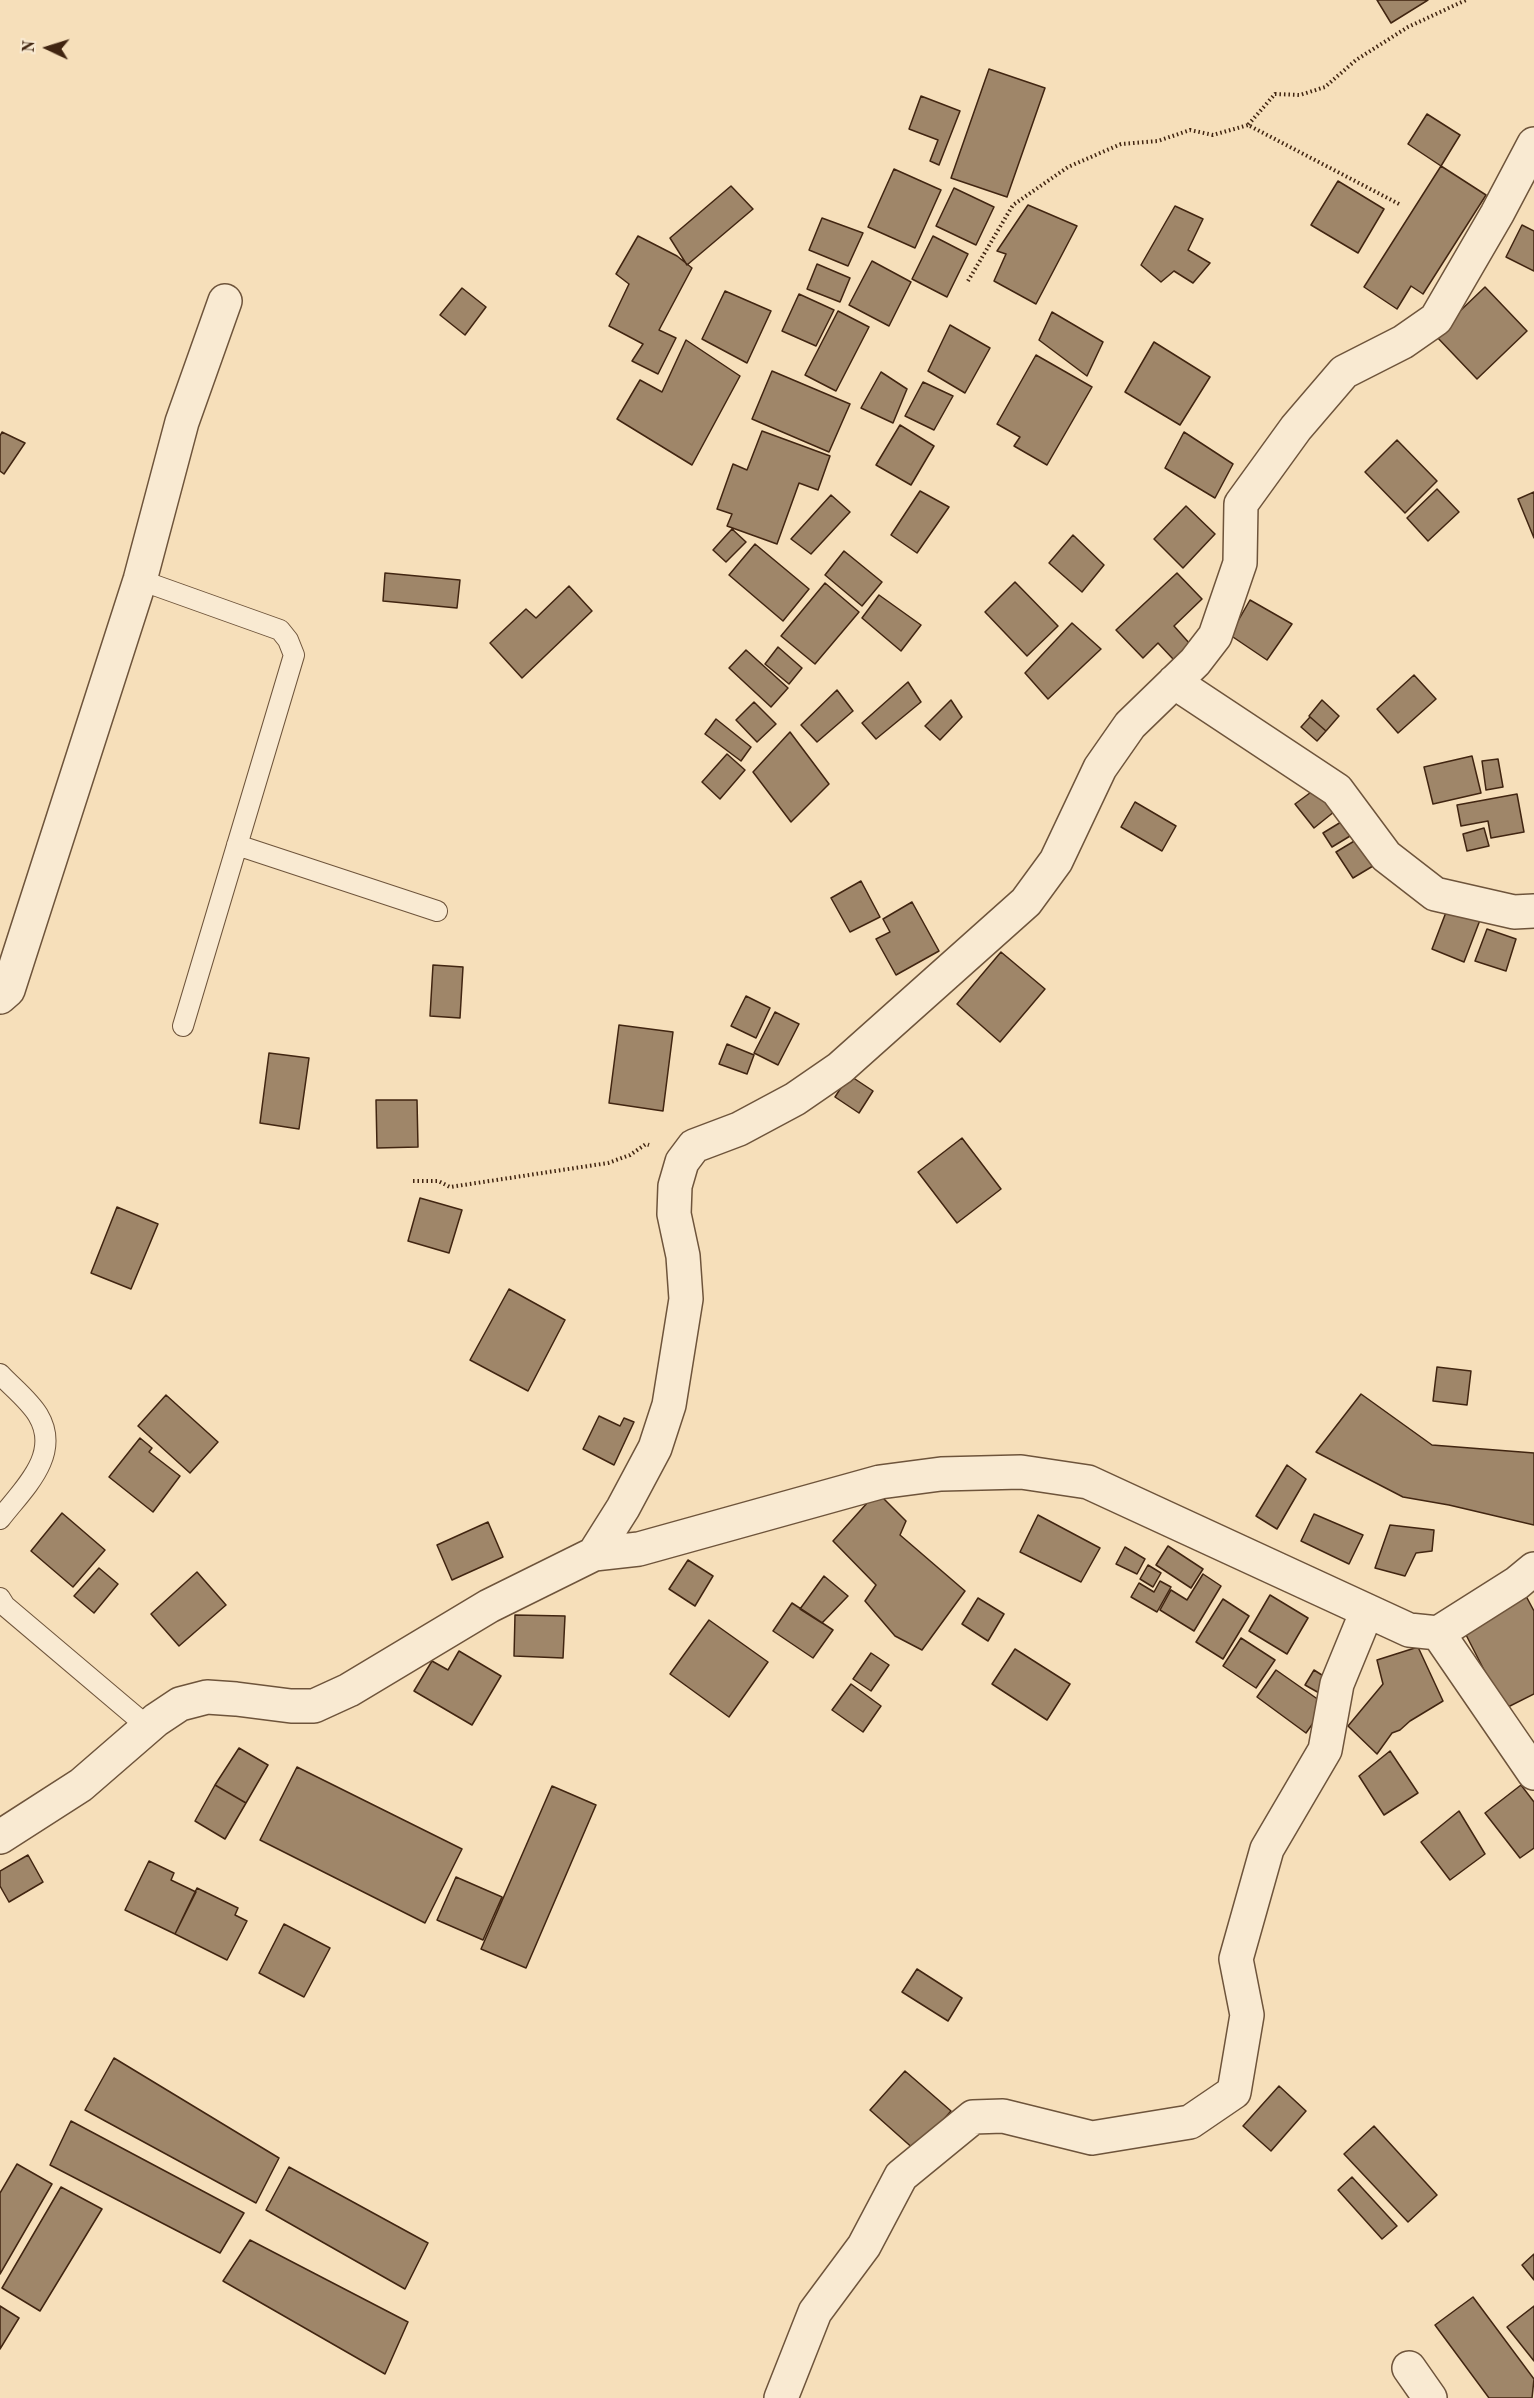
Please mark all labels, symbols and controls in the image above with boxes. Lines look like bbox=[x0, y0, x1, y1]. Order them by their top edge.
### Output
north arrow bbox=[18, 18, 78, 78]
text: N bbox=[22, 40, 38, 53]

